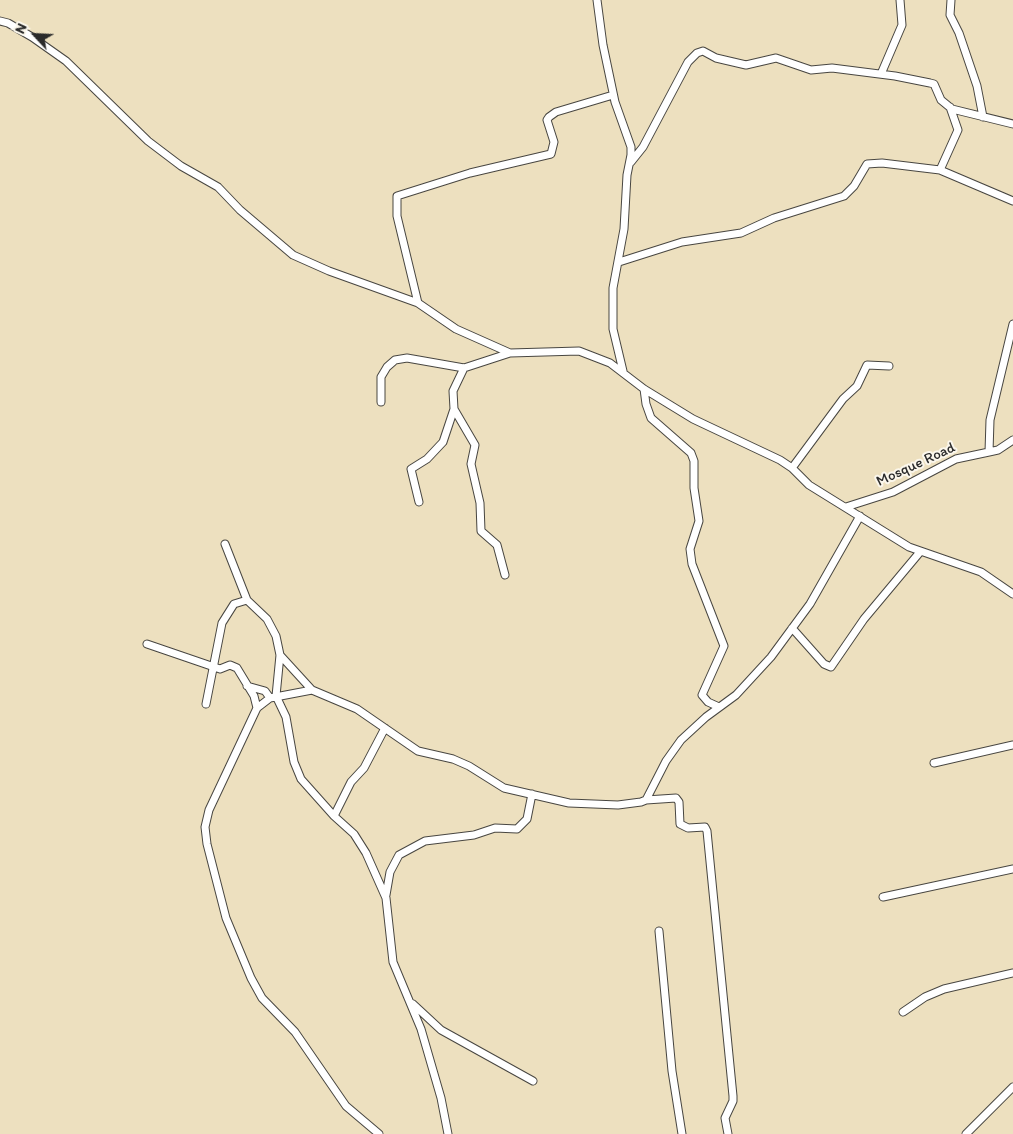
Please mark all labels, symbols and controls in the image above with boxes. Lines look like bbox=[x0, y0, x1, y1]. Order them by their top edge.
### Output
north arrow bbox=[10, 10, 60, 60]
text: N bbox=[11, 21, 31, 36]
street label: Mosque Road bbox=[874, 439, 958, 491]

